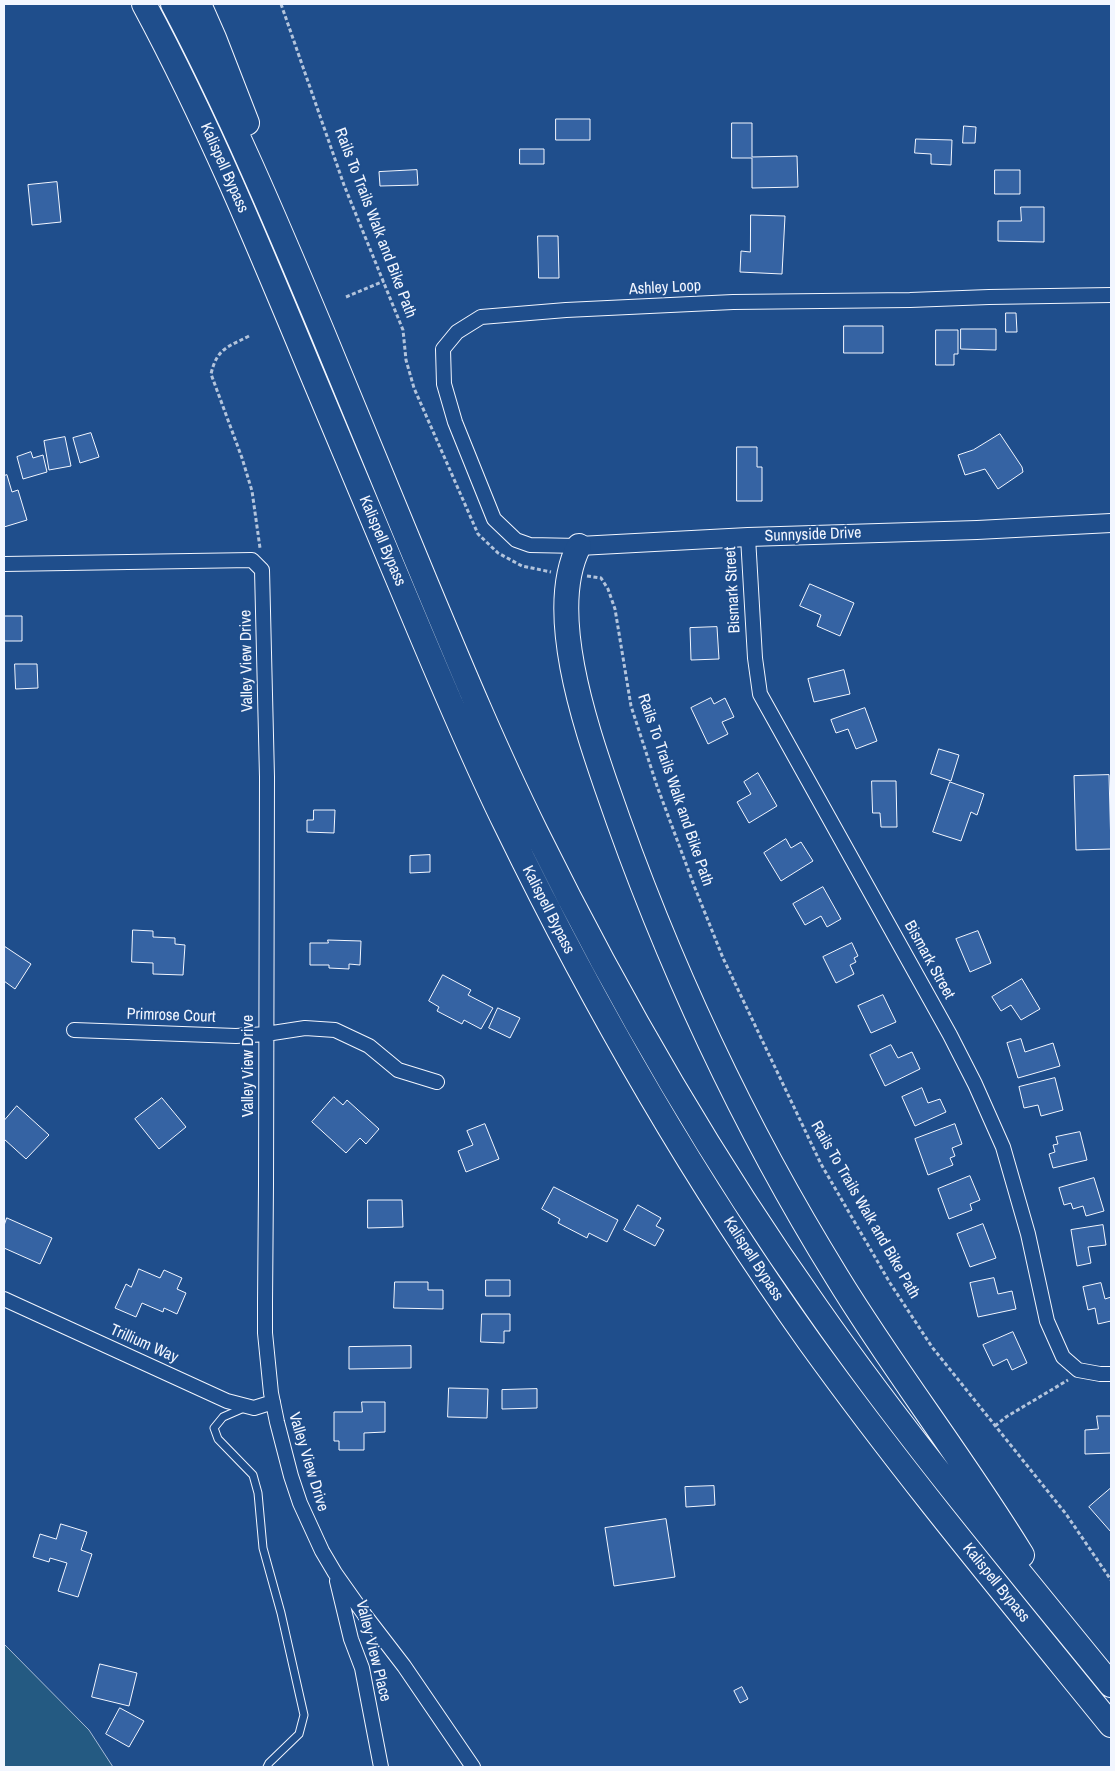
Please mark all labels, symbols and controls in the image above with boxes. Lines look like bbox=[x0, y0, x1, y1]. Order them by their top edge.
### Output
street label: Kalispell Bypass bbox=[196, 120, 252, 216]
street label: Rails To Trails Walk and Bike Path bbox=[330, 125, 420, 321]
street label: Ashley Loop bbox=[628, 277, 702, 299]
street label: Kalispell Bypass bbox=[354, 493, 410, 589]
street label: Sunnyside Drive bbox=[764, 524, 862, 546]
street label: Bismark Street bbox=[721, 546, 745, 634]
street label: Valley View Drive bbox=[237, 610, 257, 712]
street label: Rails To Trails Walk and Bike Path bbox=[633, 691, 717, 889]
street label: Kalispell Bypass bbox=[518, 863, 578, 957]
street label: Bismark Street bbox=[900, 917, 958, 1003]
street label: Primrose Court bbox=[126, 1005, 216, 1027]
street label: Valley View Drive bbox=[239, 1015, 259, 1117]
street label: Rails To Trails Walk and Bike Path bbox=[806, 1118, 924, 1302]
street label: Kalispell Bypass bbox=[719, 1213, 787, 1305]
street label: Trillium Way bbox=[107, 1320, 181, 1368]
street label: Valley View Drive bbox=[284, 1410, 332, 1514]
street label: Kalispell Bypass bbox=[958, 1540, 1034, 1626]
street label: Valley View Place bbox=[351, 1598, 395, 1704]

